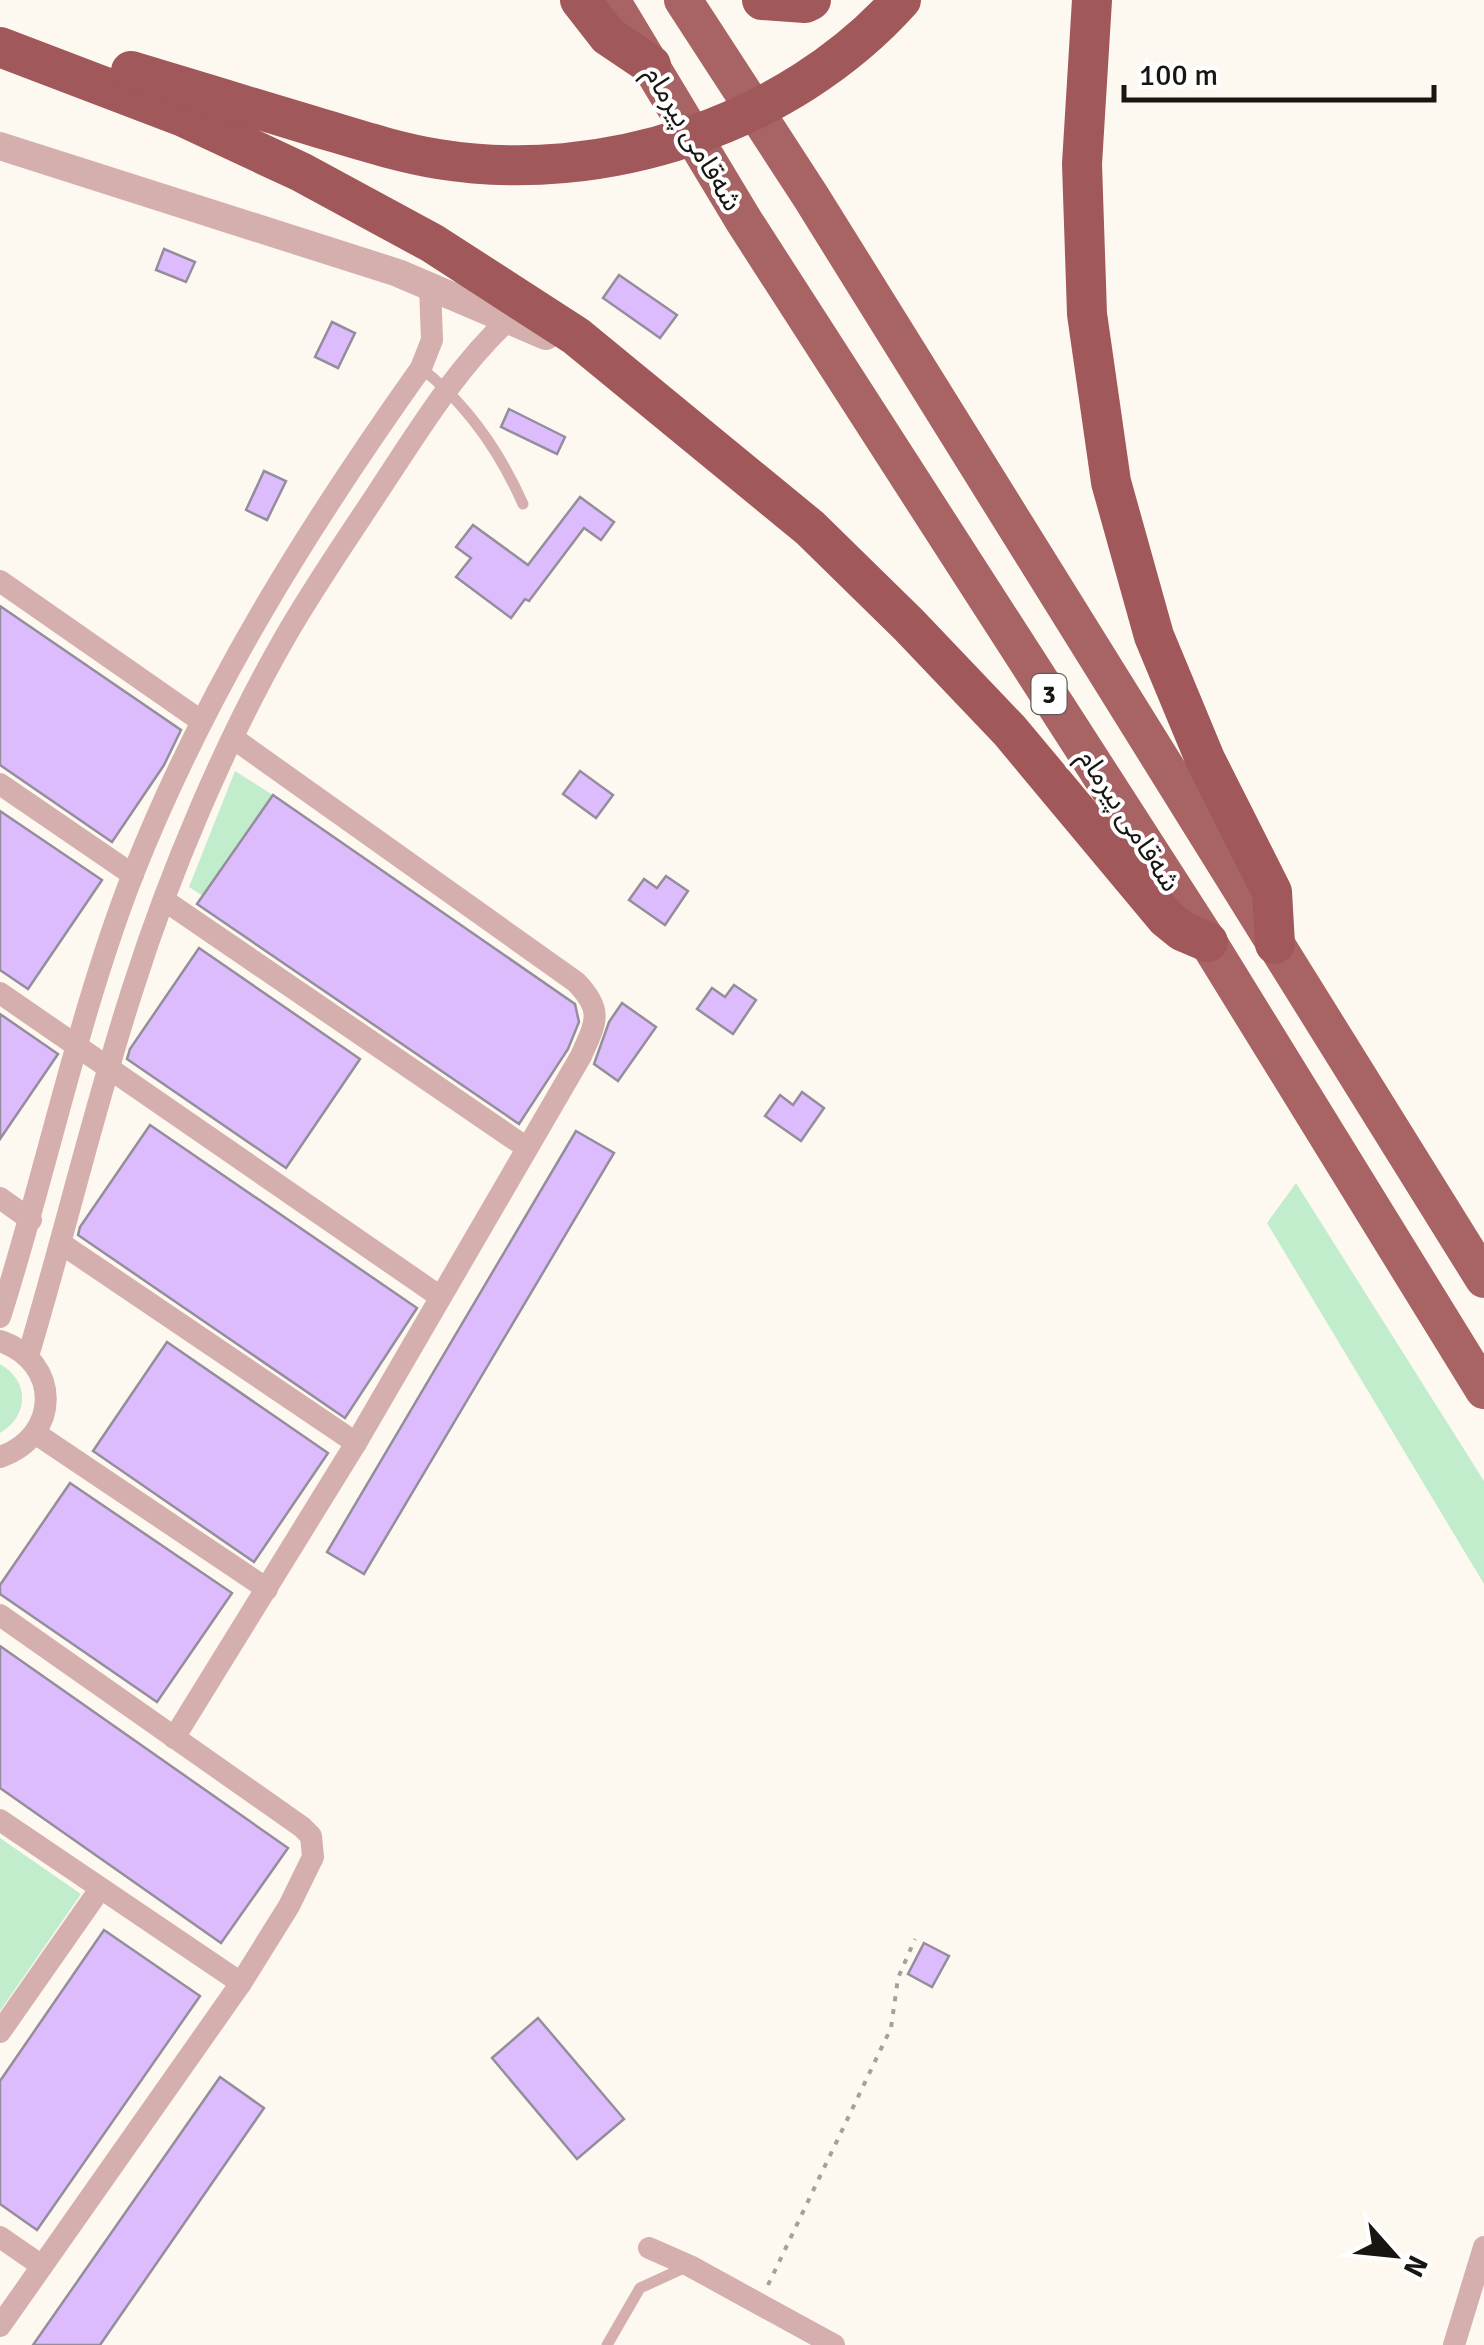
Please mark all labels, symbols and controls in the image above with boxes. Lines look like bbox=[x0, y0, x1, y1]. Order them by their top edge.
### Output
scale bar bbox=[1124, 40, 1434, 102]
text: 100 m bbox=[1139, 57, 1218, 94]
street label: شەقامی پیرمام bbox=[634, 60, 750, 219]
road number: 3 bbox=[1032, 674, 1066, 714]
street label: شەقامی پیرمام bbox=[1068, 743, 1188, 900]
north arrow bbox=[1344, 2205, 1444, 2305]
text: N bbox=[1396, 2249, 1435, 2282]

